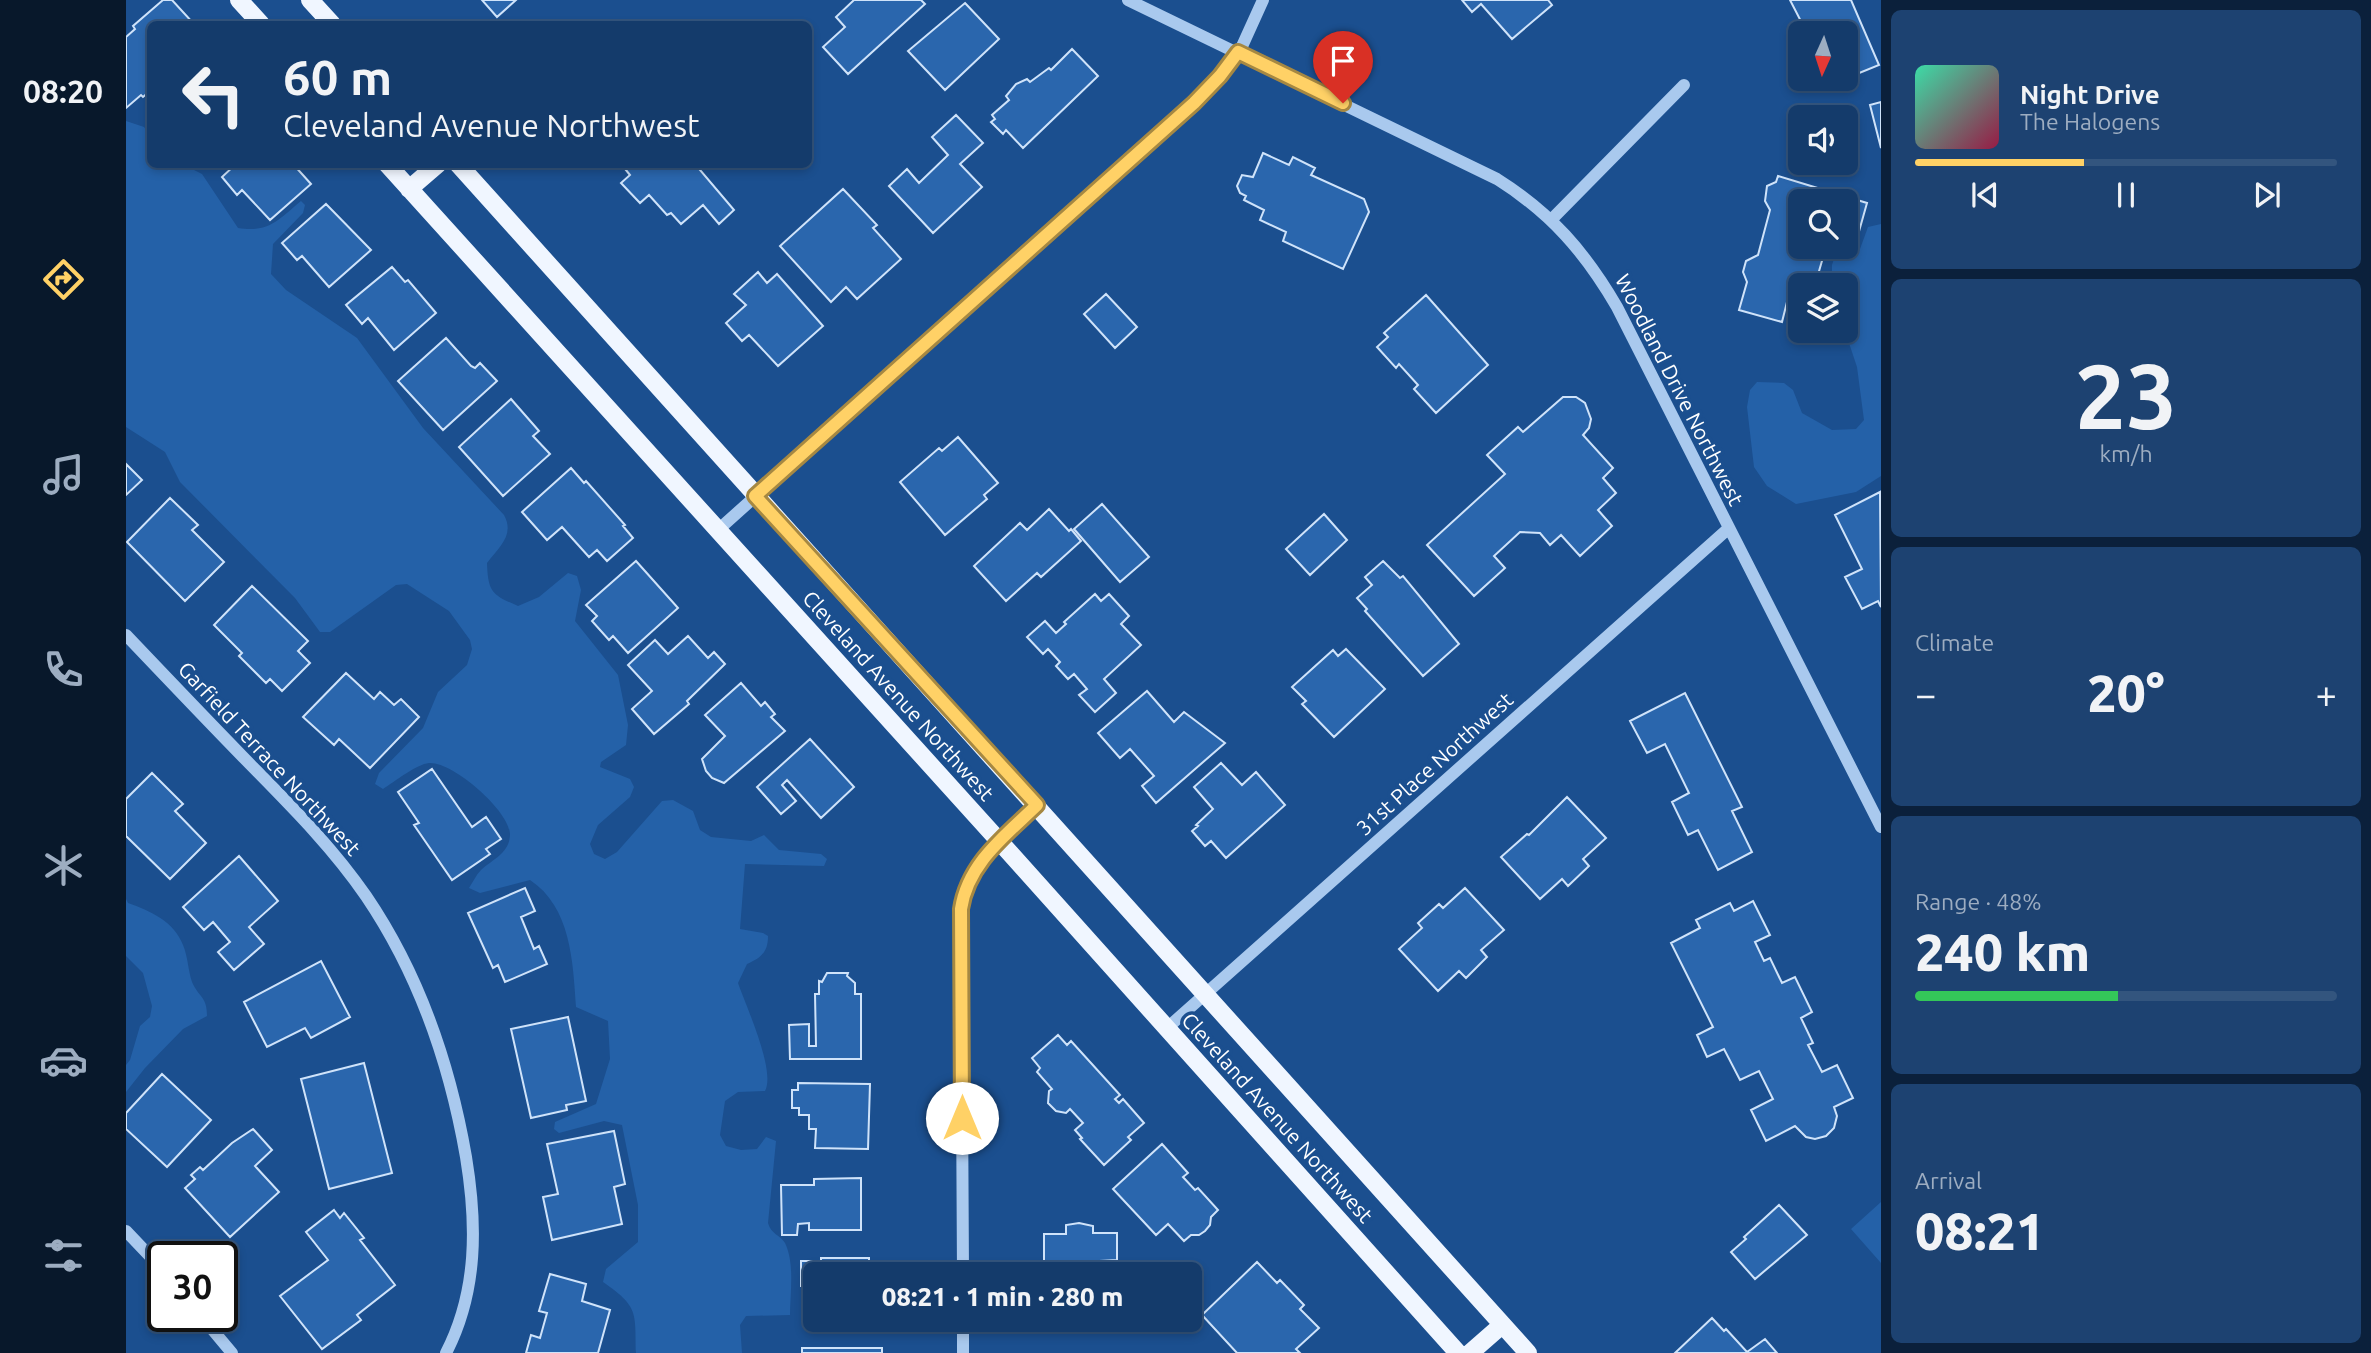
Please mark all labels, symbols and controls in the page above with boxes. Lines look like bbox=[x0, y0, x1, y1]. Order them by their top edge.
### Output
north arrow bbox=[1788, 21, 1858, 91]
map controls bbox=[1788, 21, 1858, 343]
pin bbox=[1313, 31, 1373, 103]
icon: arrive bbox=[1324, 42, 1362, 80]
icon: left bbox=[168, 49, 259, 140]
text: 60 m bbox=[283, 49, 392, 104]
text: 08:20 bbox=[23, 73, 103, 109]
text: Night Drive bbox=[2020, 80, 2160, 109]
button: sound bbox=[1788, 105, 1858, 175]
text: Cleveland Avenue Northwest bbox=[283, 107, 700, 143]
text: The Halogens bbox=[2020, 109, 2160, 134]
icon: previous bbox=[1966, 176, 2004, 214]
icon: pause bbox=[2107, 176, 2145, 214]
icon: next bbox=[2248, 176, 2286, 214]
button: search bbox=[1788, 189, 1858, 259]
icon: directions bbox=[39, 255, 88, 304]
street label: Woodland Drive Northwest bbox=[1611, 270, 1749, 509]
button: layers bbox=[1788, 273, 1858, 343]
text: 23 bbox=[2075, 344, 2177, 446]
text: km/h bbox=[2099, 441, 2153, 466]
icon: music bbox=[39, 450, 88, 499]
street label: Cleveland Avenue Northwest bbox=[798, 586, 999, 805]
text: Climate bbox=[1915, 630, 1994, 655]
icon: phone bbox=[39, 645, 88, 694]
street label: Garfield Terrace Northwest bbox=[174, 657, 366, 860]
text: 20° bbox=[2087, 664, 2165, 722]
text: − bbox=[1915, 673, 1936, 715]
text: + bbox=[2316, 673, 2337, 715]
street label: 31st Place Northwest bbox=[1351, 687, 1517, 840]
icon: climate bbox=[39, 841, 88, 890]
text: Range · 48% bbox=[1915, 889, 2042, 914]
text: 240 km bbox=[1915, 923, 2090, 981]
street label: Cleveland Avenue Northwest bbox=[1177, 1008, 1378, 1227]
icon: car bbox=[39, 1036, 88, 1085]
position arrow bbox=[925, 1081, 999, 1155]
text: Arrival bbox=[1915, 1168, 1982, 1193]
text: 08:21 bbox=[1915, 1202, 2045, 1260]
icon: filters bbox=[39, 1231, 88, 1280]
speed limit sign: 30 bbox=[147, 1241, 238, 1332]
text: 08:21 · 1 min · 280 m bbox=[882, 1282, 1123, 1311]

